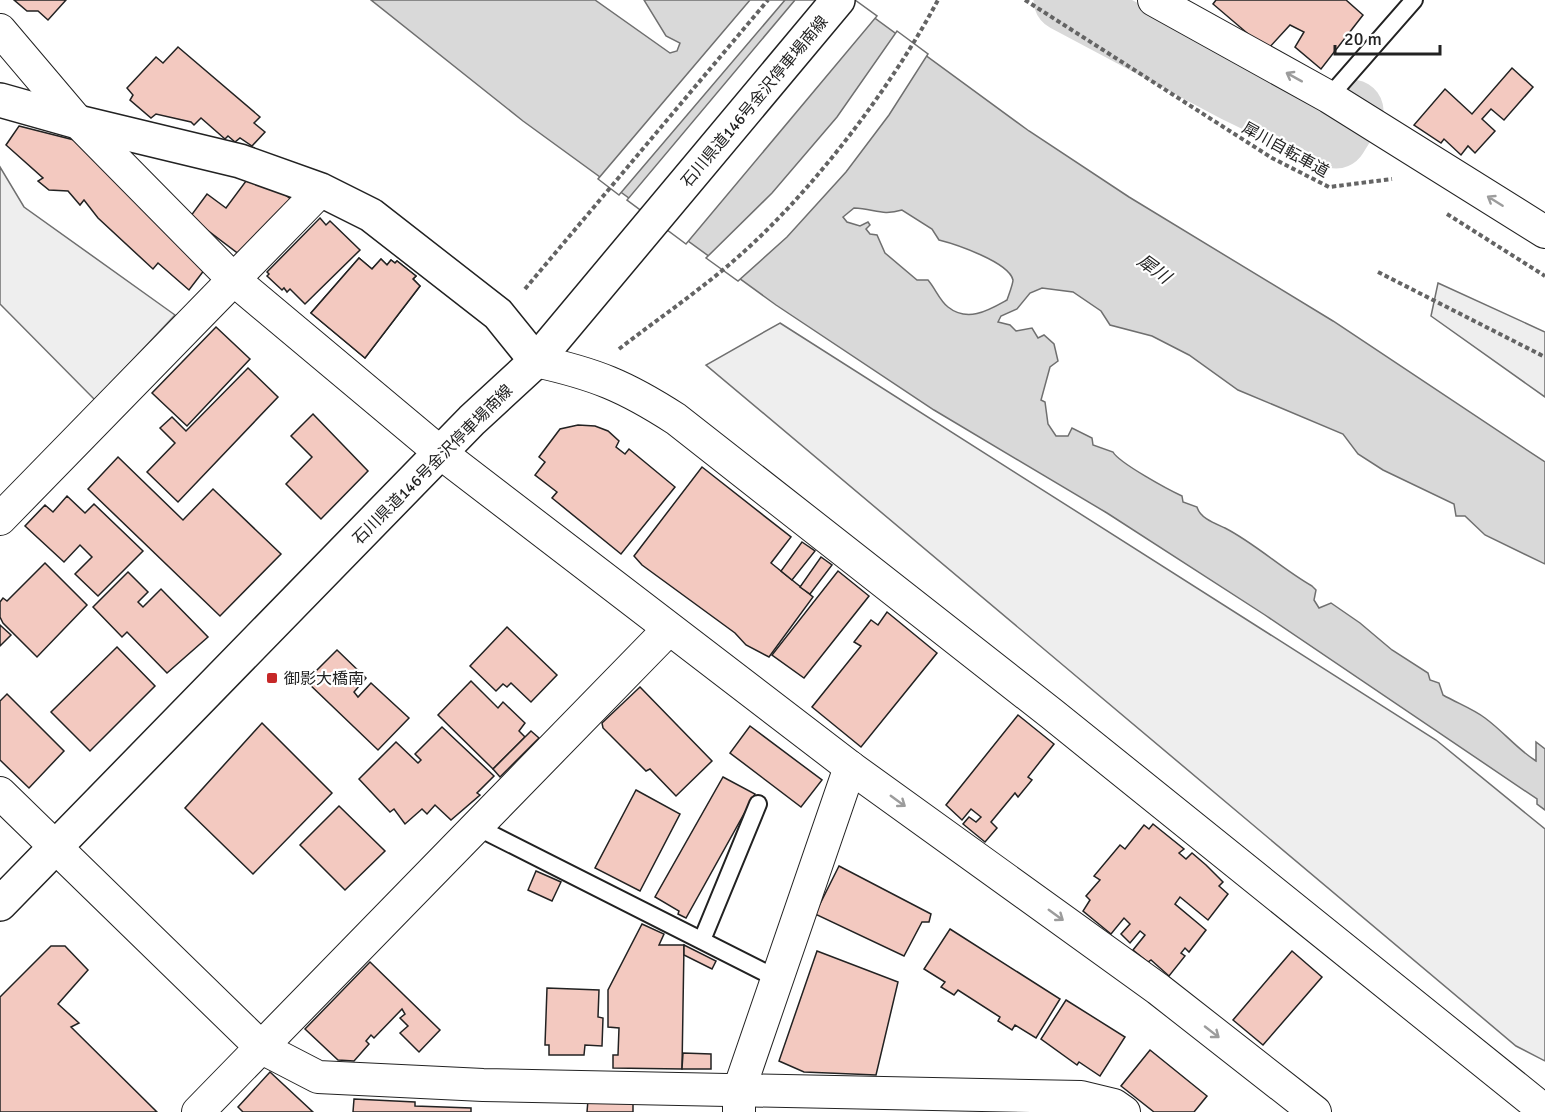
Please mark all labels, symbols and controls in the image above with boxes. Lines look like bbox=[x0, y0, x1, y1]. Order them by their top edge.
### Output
street label: 石川県道146号金沢停車場南線 bbox=[677, 12, 832, 192]
scale bar bbox=[1335, 18, 1440, 56]
text: 20 m bbox=[1344, 28, 1382, 50]
one-way arrow bbox=[1285, 71, 1303, 82]
street label: 犀川自転車道 bbox=[1239, 118, 1332, 182]
one-way arrow bbox=[1487, 195, 1504, 208]
water label: 犀川 bbox=[1133, 250, 1177, 290]
street label: 石川県道146号金沢停車場南線 bbox=[349, 381, 517, 549]
place label: 御影大橋南 bbox=[284, 669, 364, 689]
marker: 御影大橋南 bbox=[265, 671, 279, 685]
one-way arrow bbox=[889, 795, 905, 807]
one-way arrow bbox=[1047, 909, 1063, 922]
one-way arrow bbox=[1204, 1025, 1220, 1038]

